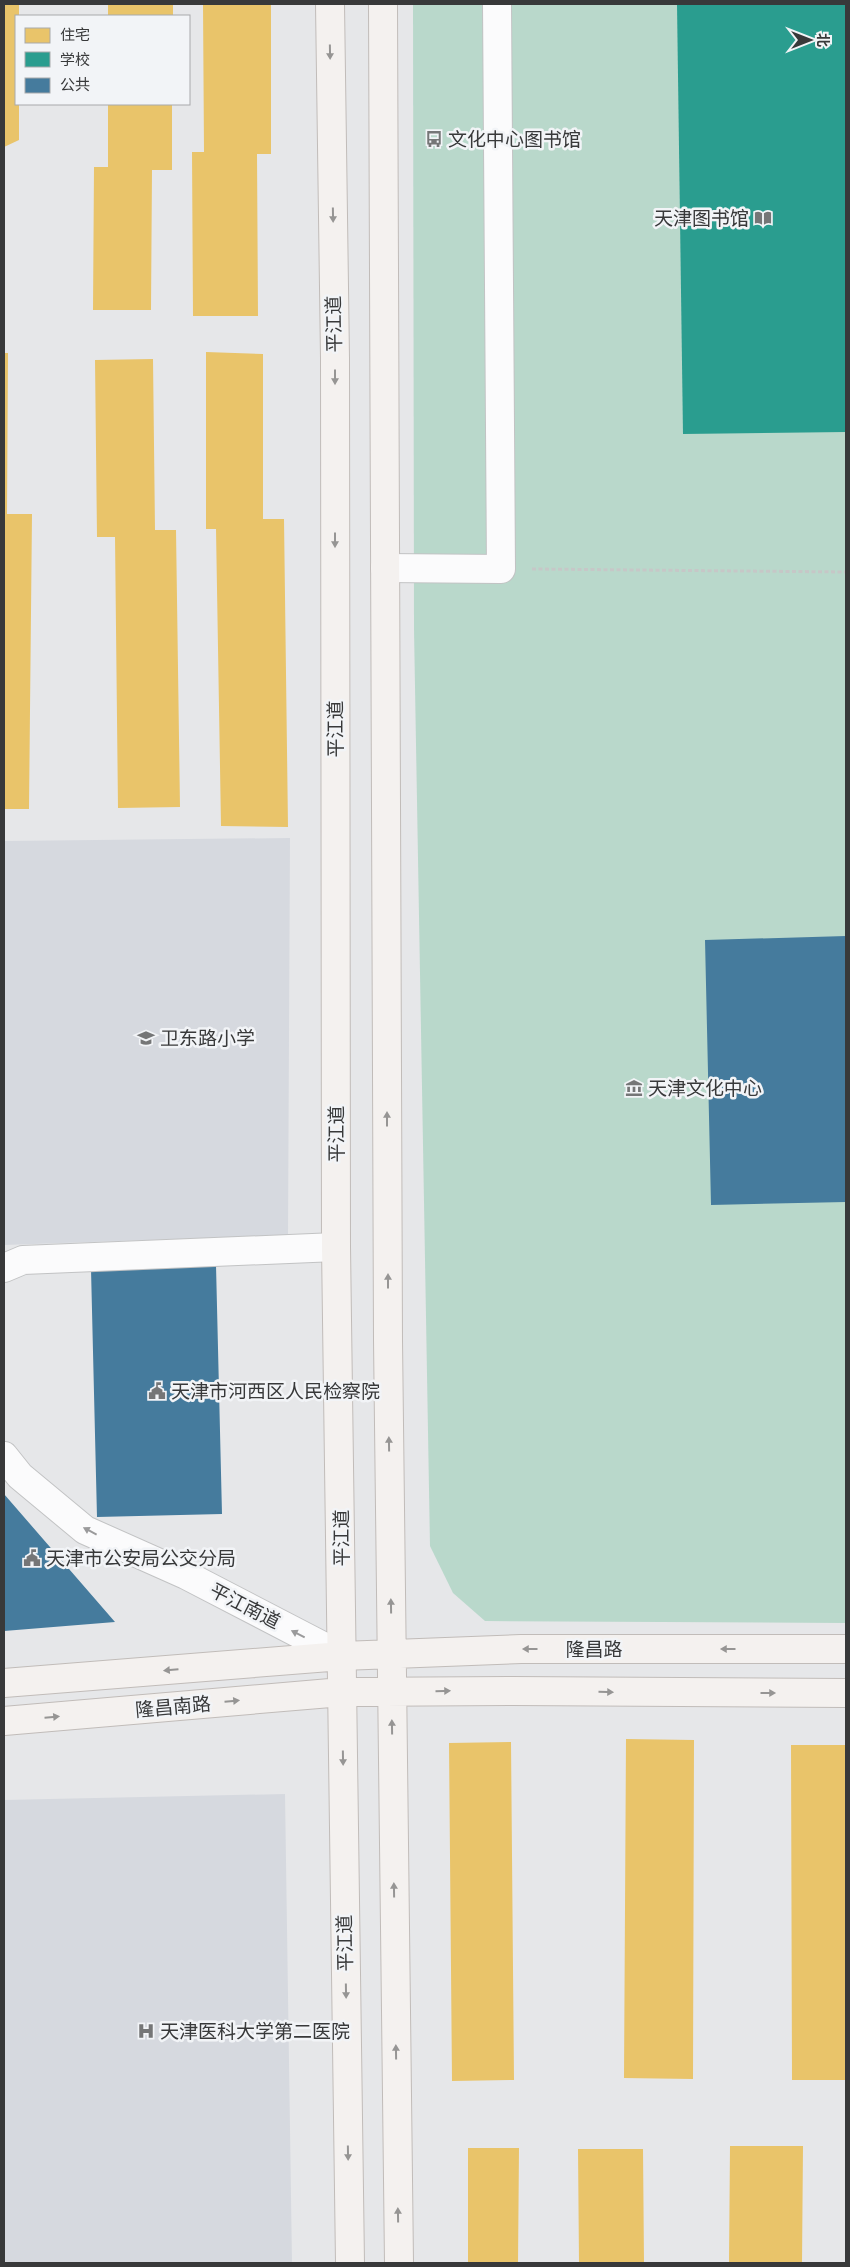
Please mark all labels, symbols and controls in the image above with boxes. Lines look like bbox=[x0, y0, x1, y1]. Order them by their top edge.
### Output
legend bbox=[15, 15, 190, 105]
north arrow bbox=[785, 15, 835, 65]
text: 住宅 bbox=[60, 24, 90, 46]
text: 北 bbox=[813, 33, 833, 47]
one-way arrow bbox=[327, 45, 335, 61]
text: 学校 bbox=[60, 49, 90, 71]
text: 公共 bbox=[60, 74, 90, 96]
place label: 文化中心图书馆 bbox=[448, 126, 581, 153]
bus stop icon: 文化中心图书馆 bbox=[424, 129, 444, 149]
place label: 天津图书馆 bbox=[654, 205, 749, 232]
one-way arrow bbox=[329, 207, 337, 223]
library icon: 天津图书馆 bbox=[753, 208, 773, 228]
street label: 平江道 bbox=[320, 295, 348, 353]
one-way arrow bbox=[331, 370, 339, 386]
one-way arrow bbox=[331, 532, 339, 548]
street label: 平江道 bbox=[322, 700, 349, 758]
place label: 卫东路小学 bbox=[160, 1025, 255, 1052]
school or university icon: 卫东路小学 bbox=[136, 1028, 156, 1048]
place label: 天津文化中心 bbox=[648, 1075, 762, 1102]
museum icon: 天津文化中心 bbox=[624, 1078, 644, 1098]
street label: 平江道 bbox=[323, 1105, 350, 1163]
one-way arrow bbox=[383, 1110, 391, 1126]
one-way arrow bbox=[384, 1273, 392, 1289]
place label: 天津市河西区人民检察院 bbox=[171, 1378, 380, 1405]
public building icon: 天津市河西区人民检察院 bbox=[147, 1381, 167, 1401]
one-way arrow bbox=[385, 1435, 393, 1451]
street label: 平江道 bbox=[328, 1509, 355, 1567]
one-way arrow bbox=[83, 1527, 97, 1535]
place label: 天津市公安局公交分局 bbox=[46, 1545, 236, 1572]
public building icon: 天津市公安局公交分局 bbox=[22, 1548, 42, 1568]
street label: 平江南道 bbox=[205, 1577, 285, 1635]
one-way arrow bbox=[387, 1598, 395, 1614]
one-way arrow bbox=[291, 1630, 305, 1638]
street label: 隆昌路 bbox=[565, 1636, 623, 1663]
one-way arrow bbox=[522, 1645, 538, 1653]
one-way arrow bbox=[719, 1645, 735, 1653]
one-way arrow bbox=[163, 1666, 179, 1674]
one-way arrow bbox=[436, 1687, 452, 1695]
one-way arrow bbox=[598, 1688, 614, 1696]
one-way arrow bbox=[761, 1689, 777, 1697]
street label: 隆昌南路 bbox=[134, 1690, 212, 1724]
one-way arrow bbox=[224, 1697, 240, 1705]
one-way arrow bbox=[45, 1713, 61, 1721]
one-way arrow bbox=[388, 1719, 396, 1735]
one-way arrow bbox=[339, 1750, 347, 1766]
one-way arrow bbox=[390, 1881, 398, 1897]
street label: 平江道 bbox=[331, 1914, 359, 1972]
one-way arrow bbox=[342, 1983, 350, 1999]
place label: 天津医科大学第二医院 bbox=[160, 2018, 350, 2045]
hospital icon: 天津医科大学第二医院 bbox=[136, 2021, 156, 2041]
one-way arrow bbox=[392, 2044, 400, 2060]
one-way arrow bbox=[344, 2145, 352, 2161]
one-way arrow bbox=[394, 2206, 402, 2222]

